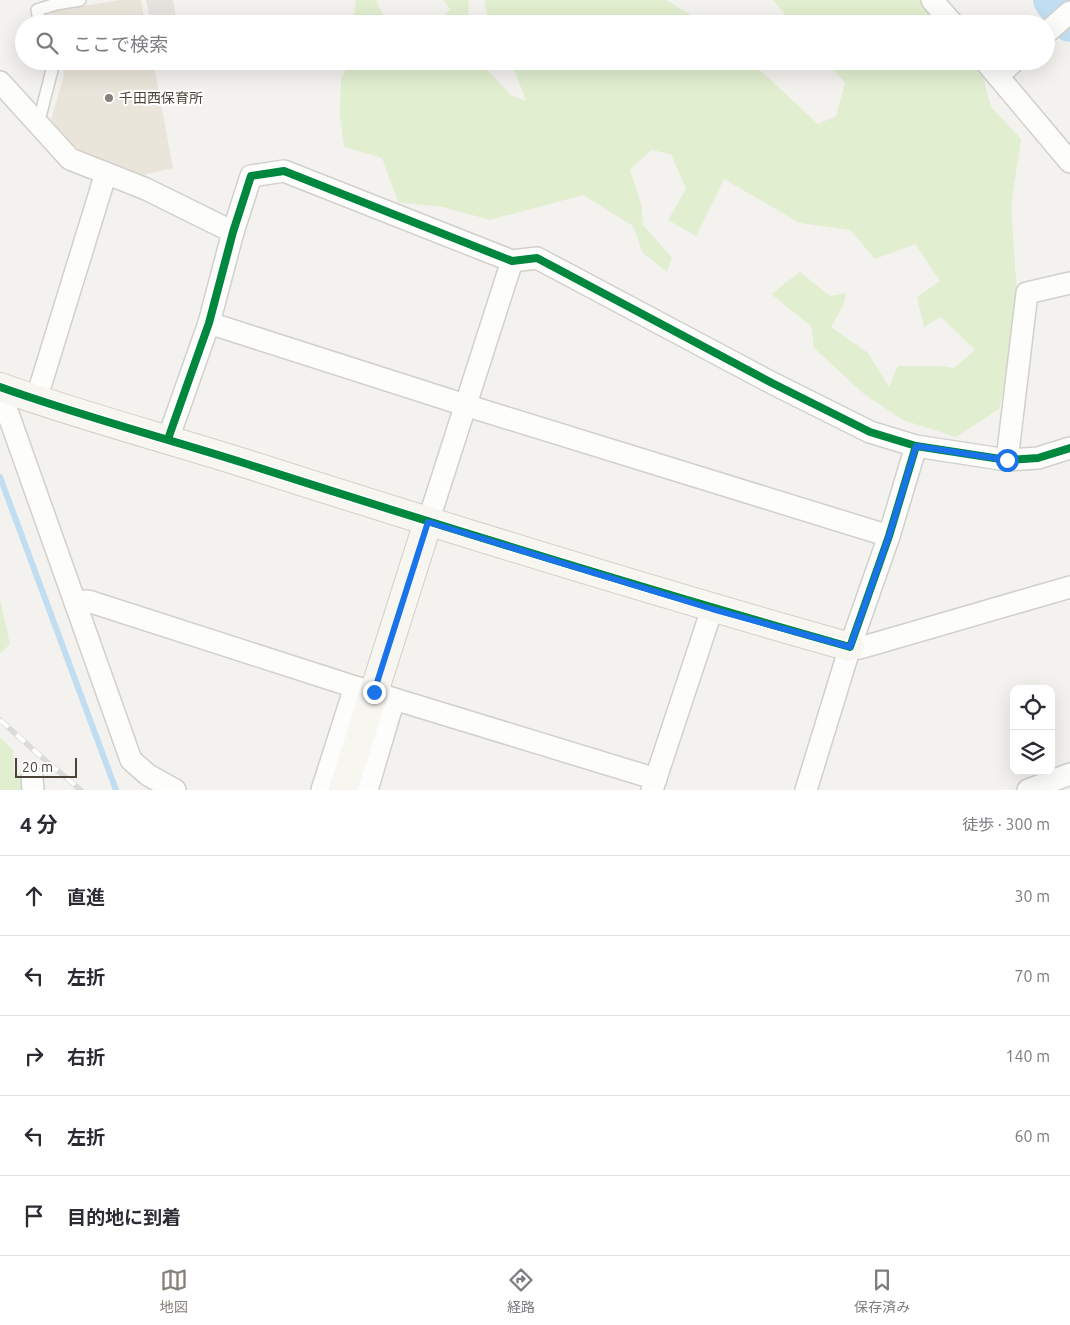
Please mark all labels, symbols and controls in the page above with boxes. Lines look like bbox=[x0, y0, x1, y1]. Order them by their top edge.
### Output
search box bbox=[15, 15, 1055, 70]
icon: search bbox=[33, 29, 61, 57]
text: ここで検索 bbox=[73, 33, 168, 55]
place label: 千田西保育所 bbox=[119, 90, 203, 106]
marker: 千田西保育所 bbox=[103, 92, 115, 104]
route start bbox=[996, 449, 1019, 472]
route end bbox=[363, 681, 386, 704]
map controls bbox=[1010, 685, 1055, 775]
button: locate bbox=[1010, 685, 1055, 730]
button: layers bbox=[1010, 730, 1055, 775]
scale bar bbox=[15, 755, 78, 778]
text: 20 m bbox=[22, 759, 53, 775]
text: 4 分 bbox=[20, 812, 58, 836]
text: 徒歩 · 300 m bbox=[962, 815, 1050, 833]
icon: ahead bbox=[20, 882, 48, 910]
text: 直進 bbox=[67, 886, 105, 908]
text: 30 m bbox=[1014, 887, 1050, 905]
icon: left bbox=[20, 962, 48, 990]
text: 左折 bbox=[67, 966, 105, 988]
text: 70 m bbox=[1014, 967, 1050, 985]
icon: right bbox=[20, 1042, 48, 1070]
text: 右折 bbox=[67, 1046, 105, 1068]
text: 140 m bbox=[1005, 1047, 1050, 1065]
icon: left bbox=[20, 1122, 48, 1150]
text: 左折 bbox=[67, 1126, 105, 1148]
text: 60 m bbox=[1014, 1127, 1050, 1145]
icon: arrive bbox=[20, 1202, 48, 1230]
text: 目的地に到着 bbox=[67, 1206, 181, 1228]
tab: 地図 bbox=[160, 1266, 188, 1316]
tab: 経路 bbox=[507, 1266, 535, 1316]
tab: 保存済み bbox=[854, 1266, 910, 1316]

